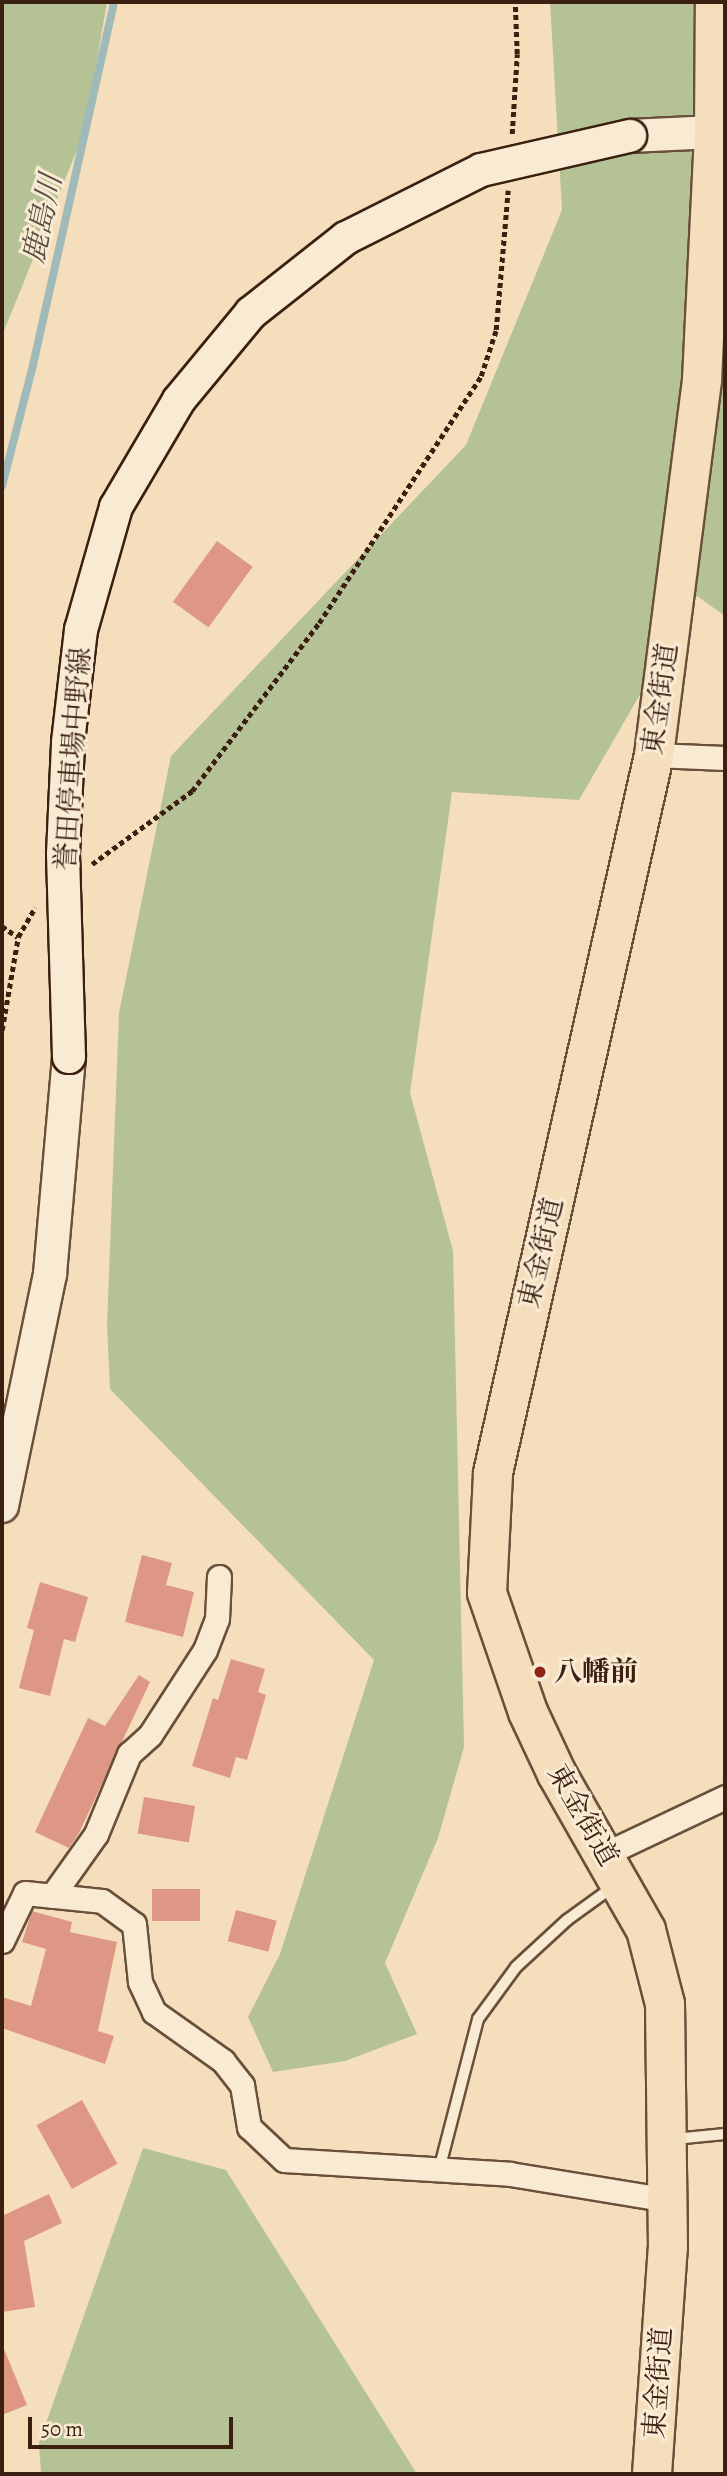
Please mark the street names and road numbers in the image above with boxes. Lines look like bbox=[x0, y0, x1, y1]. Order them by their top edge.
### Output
street label: 東金街道 bbox=[636, 641, 684, 757]
street label: 誉田停車場中野線 bbox=[48, 646, 98, 872]
street label: 東金街道 bbox=[512, 1195, 570, 1311]
street label: 東金街道 bbox=[540, 1758, 626, 1872]
street label: 東金街道 bbox=[637, 2326, 679, 2440]

